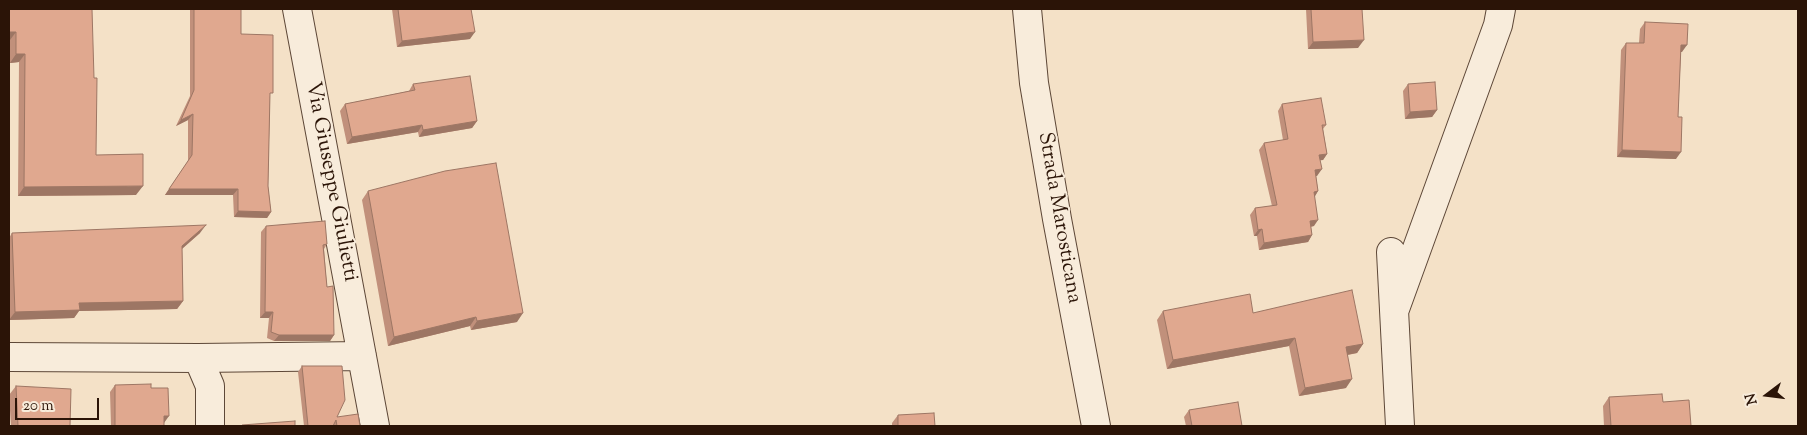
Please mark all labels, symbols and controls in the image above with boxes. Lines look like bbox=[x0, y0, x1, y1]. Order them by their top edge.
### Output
street label: Via Giuseppe Giulietti bbox=[298, 80, 362, 284]
street label: Strada Marosticana bbox=[1031, 130, 1085, 306]
north arrow bbox=[1742, 370, 1792, 420]
scale bar bbox=[18, 388, 101, 420]
text: N bbox=[1741, 391, 1764, 407]
text: 20 m bbox=[23, 396, 54, 417]

